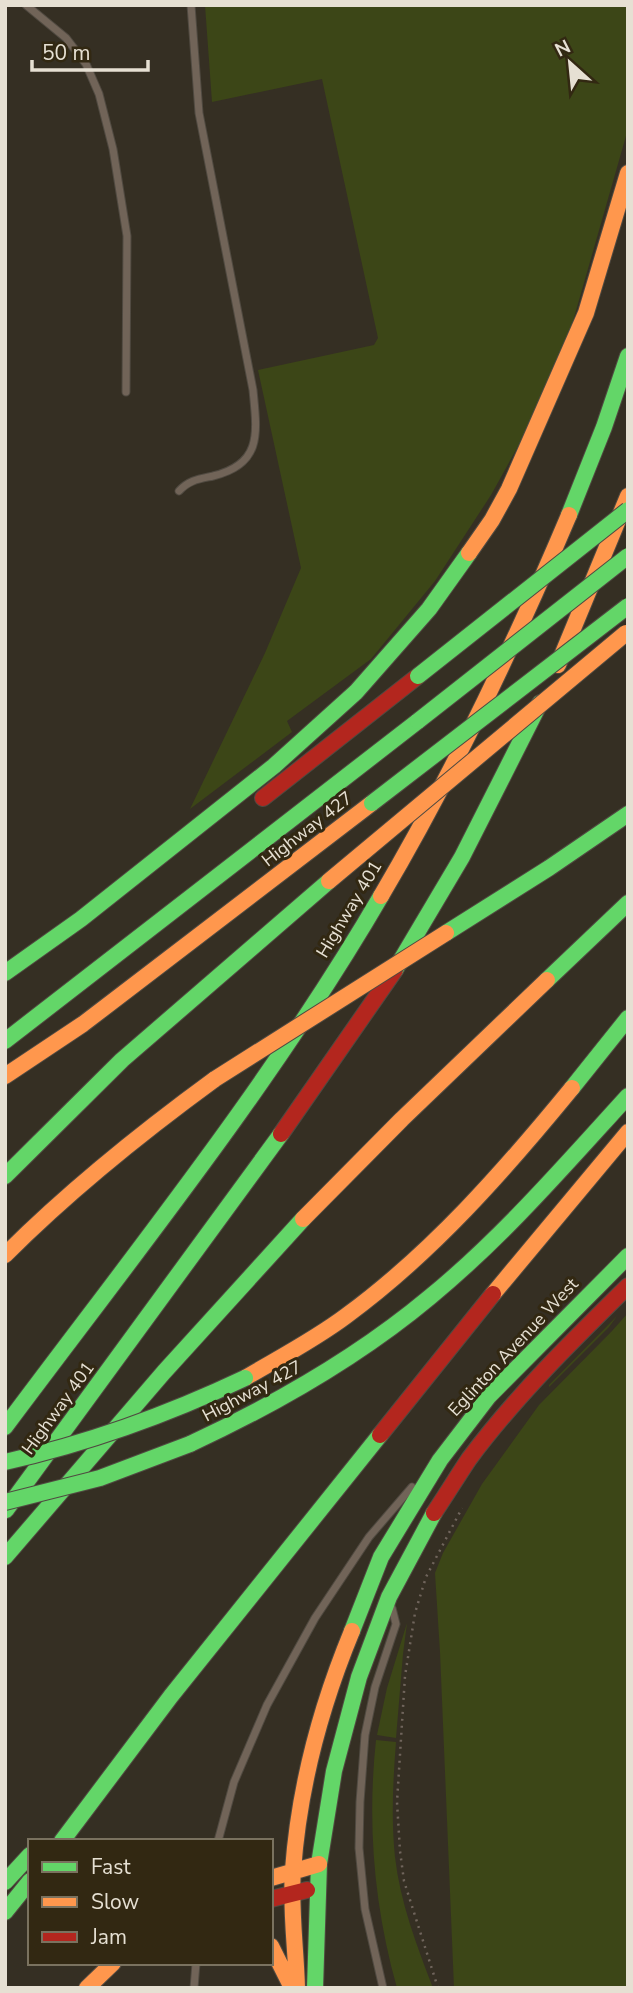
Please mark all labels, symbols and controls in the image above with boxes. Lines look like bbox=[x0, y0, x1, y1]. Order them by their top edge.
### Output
scale bar bbox=[32, 28, 147, 72]
north arrow bbox=[535, 28, 605, 98]
text: N bbox=[550, 34, 575, 64]
text: 50 m bbox=[42, 39, 91, 67]
street label: Highway 427 bbox=[257, 786, 357, 872]
street label: Highway 401 bbox=[311, 856, 387, 962]
street label: Eglinton Avenue West bbox=[443, 1272, 584, 1421]
street label: Highway 427 bbox=[198, 1355, 306, 1427]
street label: Highway 401 bbox=[16, 1357, 100, 1459]
legend bbox=[28, 1839, 273, 1965]
text: Fast bbox=[91, 1853, 131, 1881]
text: Slow bbox=[91, 1888, 140, 1916]
text: Jam bbox=[90, 1923, 127, 1951]

